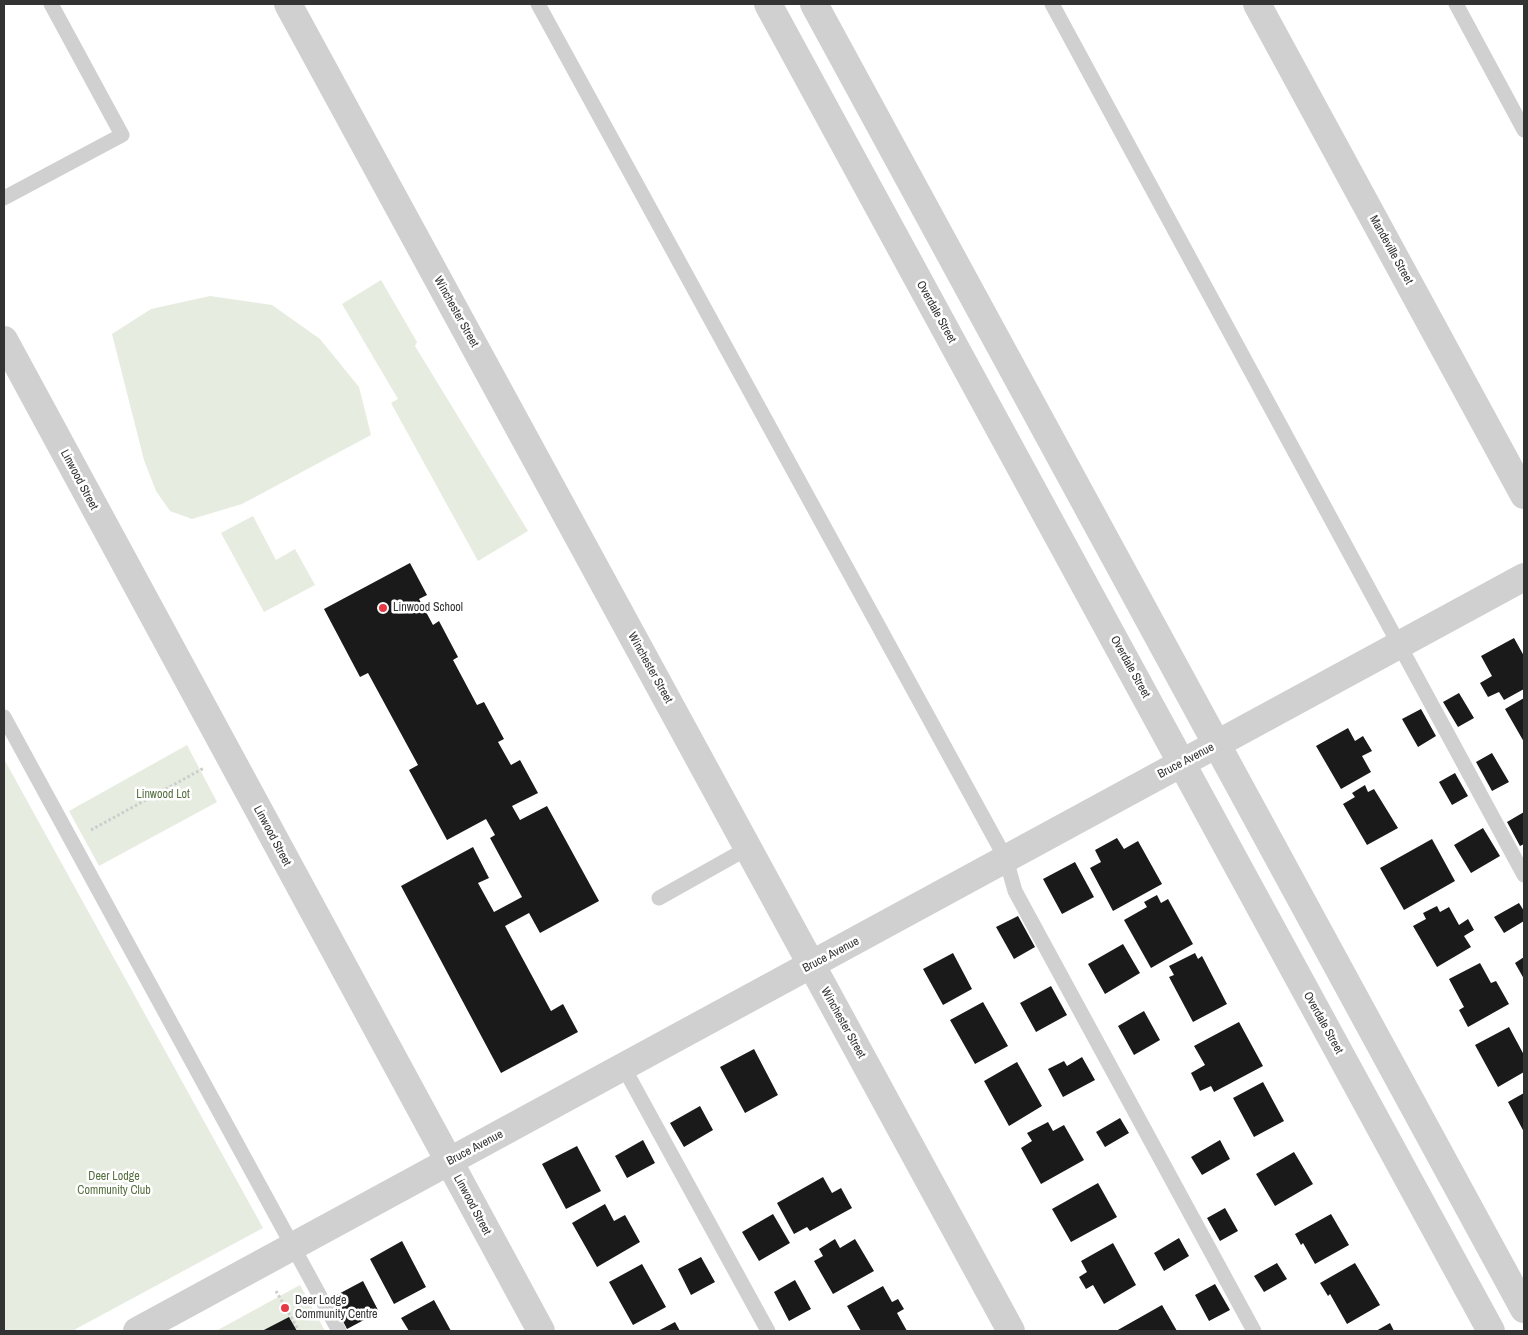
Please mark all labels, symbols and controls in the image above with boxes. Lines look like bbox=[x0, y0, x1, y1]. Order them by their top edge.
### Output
street label: Mandeville Street bbox=[1366, 213, 1416, 287]
street label: Winchester Street bbox=[431, 274, 481, 350]
street label: Overdale Street bbox=[913, 278, 959, 346]
street label: Linwood Street bbox=[57, 447, 101, 513]
place label: Linwood School bbox=[393, 601, 463, 615]
marker: Linwood School bbox=[377, 602, 389, 614]
street label: Winchester Street bbox=[625, 630, 675, 706]
street label: Overdale Street bbox=[1107, 633, 1153, 701]
street label: Bruce Avenue bbox=[1155, 740, 1217, 782]
park label: Linwood Lot bbox=[136, 788, 190, 802]
street label: Linwood Street bbox=[250, 803, 294, 869]
street label: Bruce Avenue bbox=[800, 934, 862, 976]
street label: Winchester Street bbox=[818, 985, 868, 1061]
street label: Overdale Street bbox=[1300, 989, 1346, 1057]
street label: Bruce Avenue bbox=[444, 1127, 506, 1169]
park label: Deer Lodge Community Club bbox=[77, 1170, 151, 1198]
street label: Linwood Street bbox=[450, 1172, 494, 1238]
place label: Deer Lodge Community Centre bbox=[295, 1294, 378, 1322]
marker: Deer Lodge Community Centre bbox=[279, 1302, 291, 1314]

